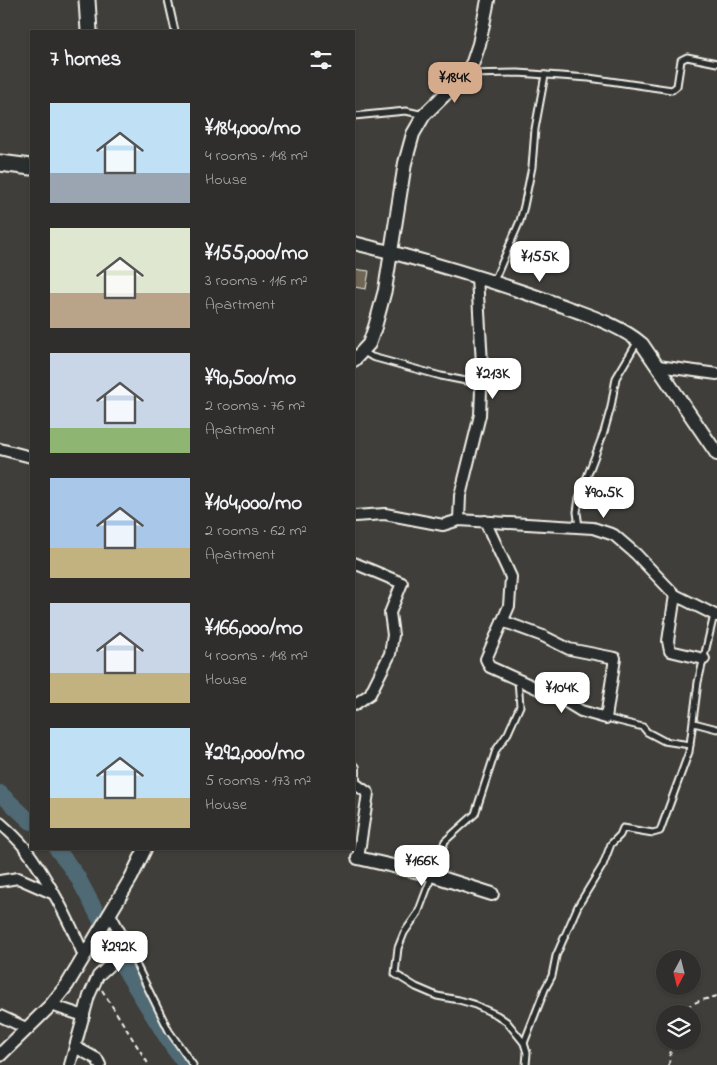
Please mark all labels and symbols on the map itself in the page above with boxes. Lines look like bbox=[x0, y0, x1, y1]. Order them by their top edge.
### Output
pin: ¥184K bbox=[420, 62, 490, 104]
pin: ¥155K bbox=[505, 240, 575, 283]
pin: ¥213K bbox=[458, 358, 528, 400]
pin: ¥90.5K bbox=[563, 476, 645, 519]
pin: ¥104K bbox=[527, 672, 597, 714]
pin: ¥166K bbox=[387, 844, 457, 887]
pin: ¥292K bbox=[84, 930, 154, 973]
north arrow bbox=[656, 950, 701, 995]

